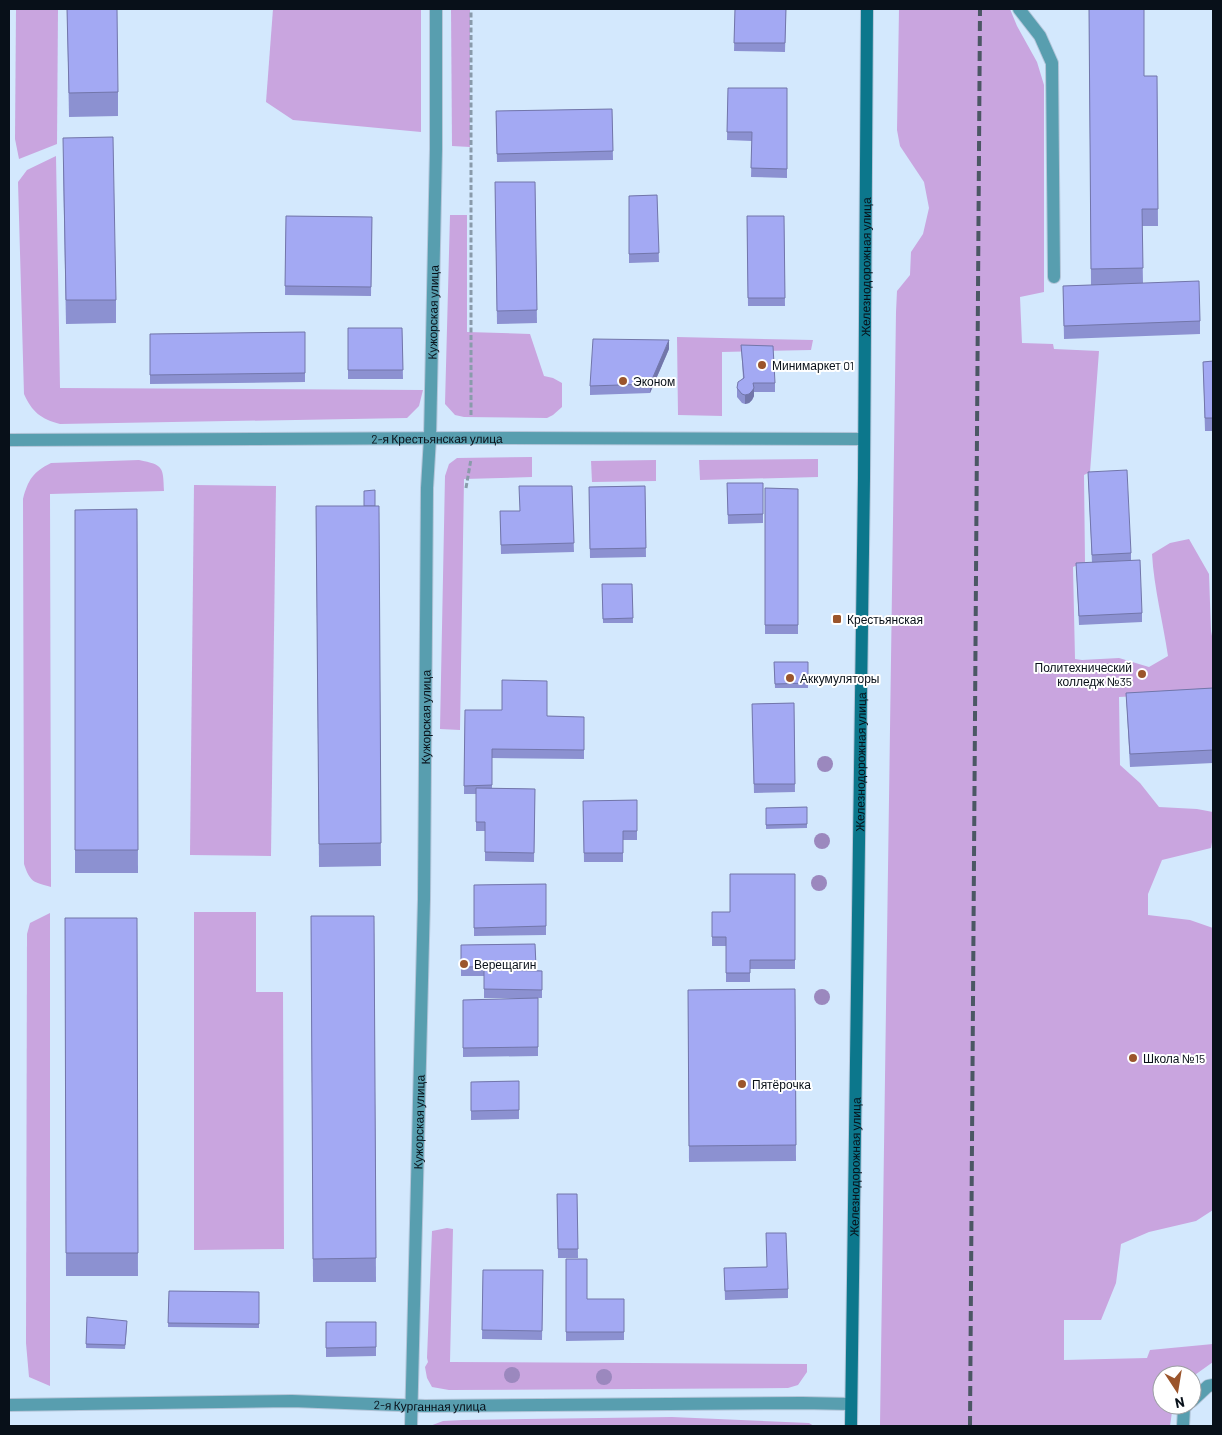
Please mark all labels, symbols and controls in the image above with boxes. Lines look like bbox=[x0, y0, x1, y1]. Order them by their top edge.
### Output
street label: Железнодорожная улица bbox=[858, 197, 874, 337]
street label: Кужорская улица bbox=[425, 264, 441, 360]
place label: Минимаркет 01 bbox=[772, 358, 854, 373]
marker: Минимаркет 01 bbox=[756, 359, 768, 371]
place label: Эконом bbox=[633, 374, 675, 388]
marker: Эконом bbox=[617, 375, 629, 387]
street label: 2-я Крестьянская улица bbox=[371, 431, 503, 446]
place label: Крестьянская bbox=[847, 612, 923, 627]
marker: Крестьянская bbox=[831, 613, 843, 625]
place label: Политехнический колледж №35 bbox=[1035, 660, 1132, 689]
marker: Политехнический колледж №35 bbox=[1136, 668, 1148, 680]
street label: Кужорская улица bbox=[418, 669, 434, 765]
place label: Аккумуляторы bbox=[800, 671, 879, 686]
marker: Аккумуляторы bbox=[784, 672, 796, 684]
street label: Железнодорожная улица bbox=[852, 692, 869, 832]
place label: Верещагин bbox=[474, 957, 536, 972]
marker: Верещагин bbox=[458, 958, 470, 970]
place label: Школа №15 bbox=[1143, 1051, 1205, 1065]
marker: Школа №15 bbox=[1127, 1052, 1139, 1064]
street label: Кужорская улица bbox=[410, 1074, 428, 1170]
place label: Пятёрочка bbox=[752, 1077, 811, 1092]
marker: Пятёрочка bbox=[736, 1078, 748, 1090]
street label: Железнодорожная улица bbox=[847, 1097, 863, 1237]
north arrow bbox=[1152, 1365, 1202, 1415]
text: N bbox=[1173, 1394, 1186, 1412]
street label: 2-я Курганная улица bbox=[373, 1397, 486, 1414]

